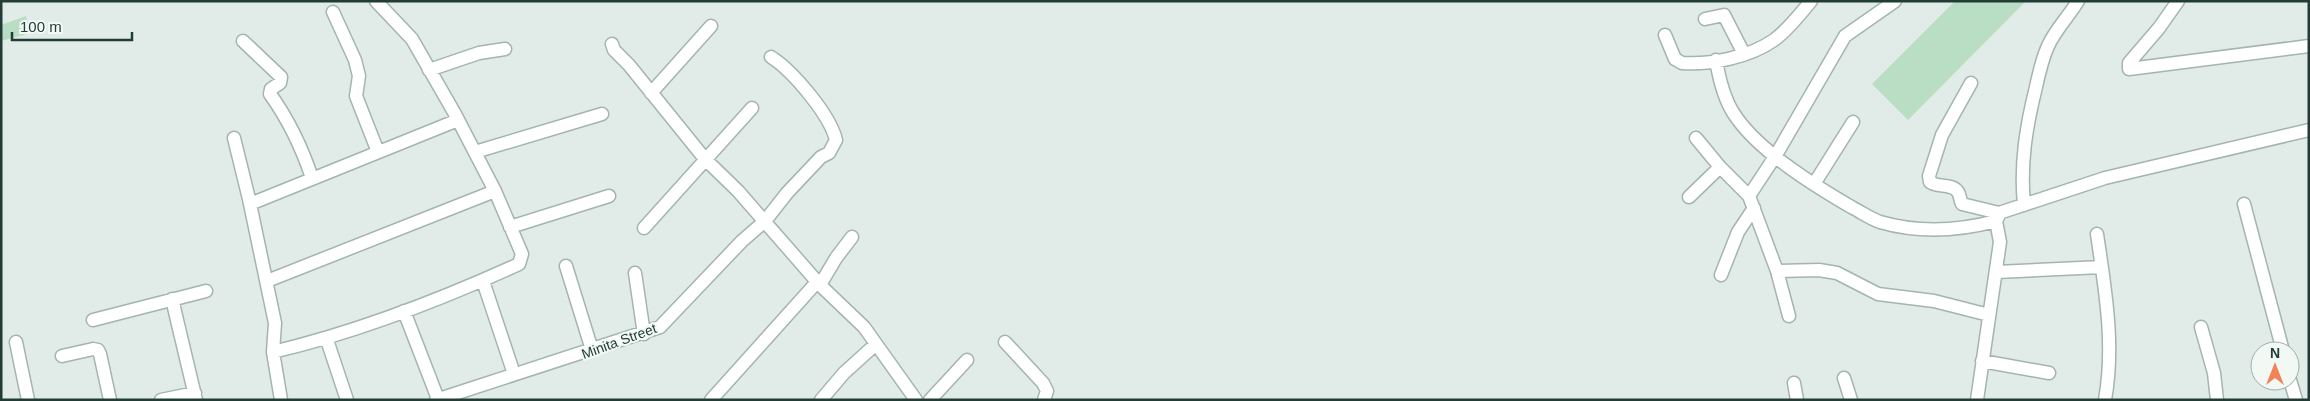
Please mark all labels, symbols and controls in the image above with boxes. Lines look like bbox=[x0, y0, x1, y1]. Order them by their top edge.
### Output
scale bar bbox=[12, 10, 132, 42]
text: 100 m bbox=[20, 18, 62, 35]
street label: Minita Street bbox=[579, 320, 659, 362]
north arrow bbox=[2250, 341, 2300, 391]
text: N bbox=[2270, 345, 2280, 361]

